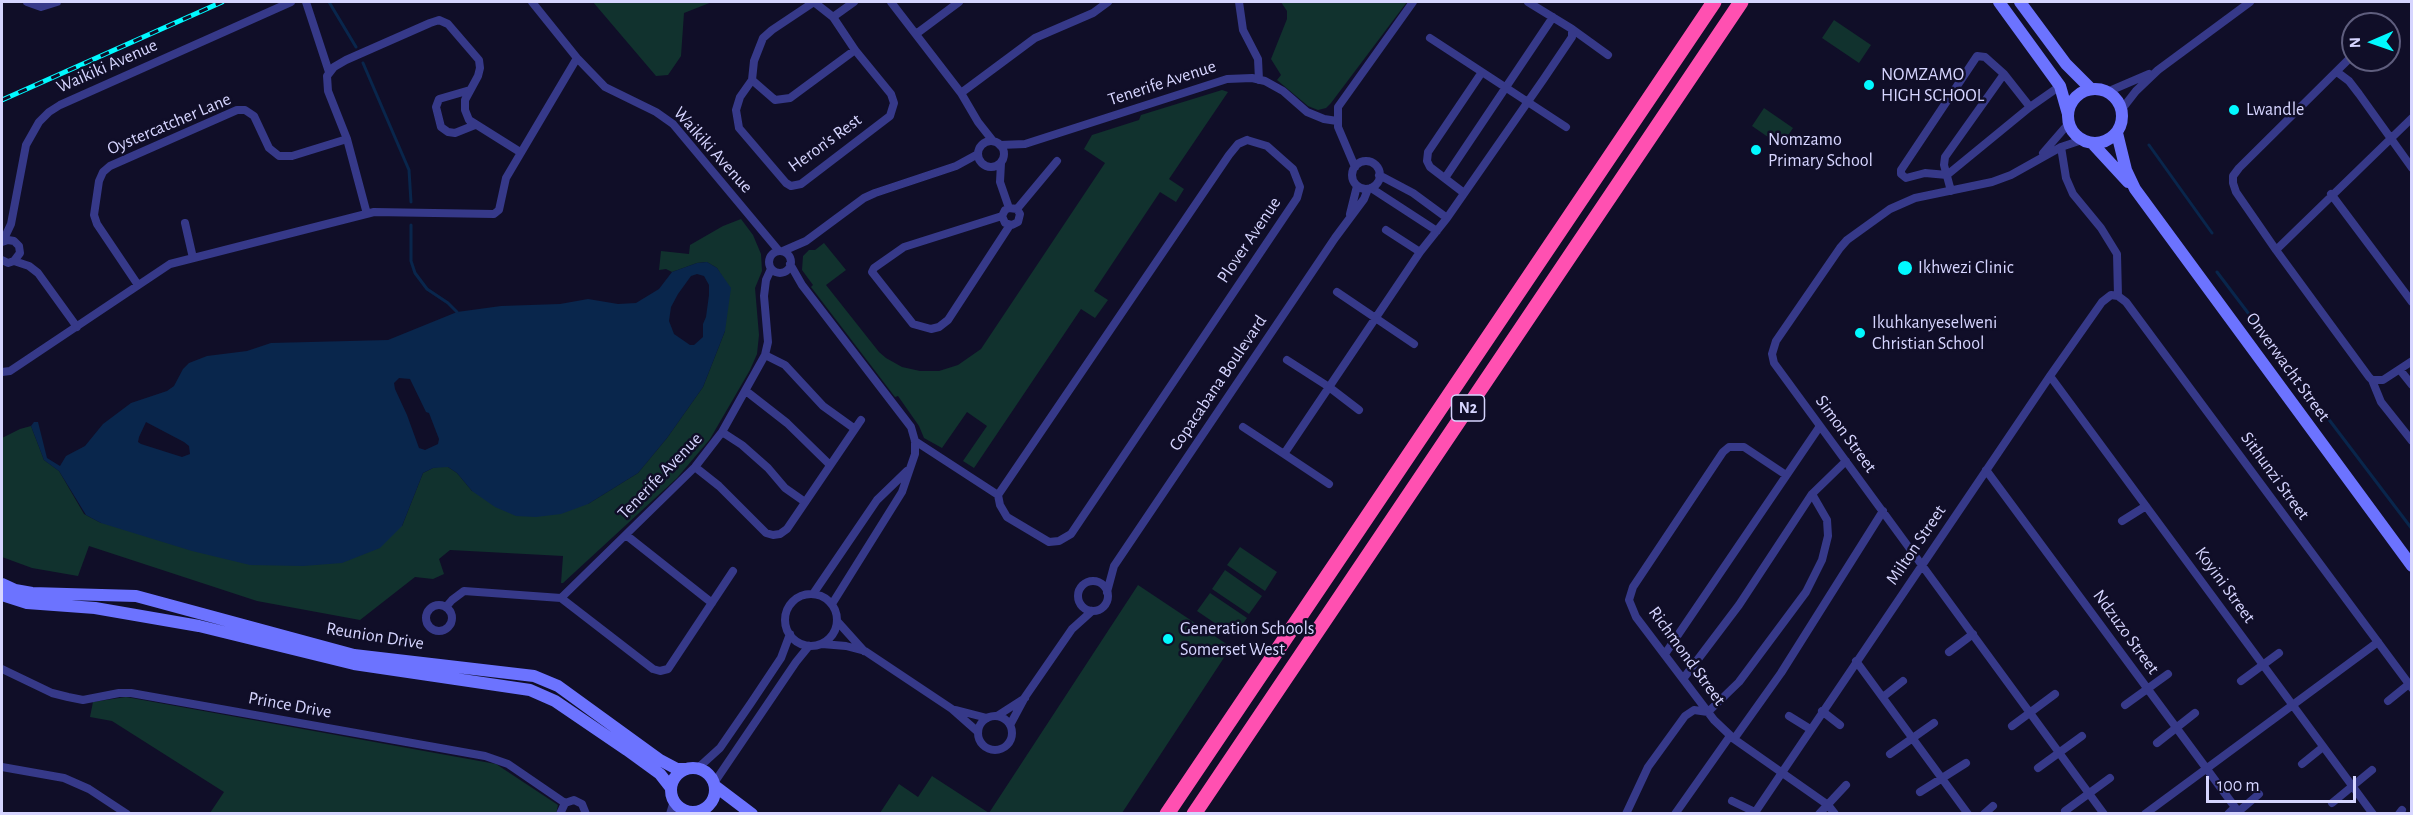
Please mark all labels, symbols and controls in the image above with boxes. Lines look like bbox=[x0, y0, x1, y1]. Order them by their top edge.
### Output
north arrow bbox=[2341, 12, 2401, 72]
street label: Waikiki Avenue bbox=[53, 34, 161, 98]
text: N bbox=[2347, 37, 2363, 48]
street label: Tenerife Avenue bbox=[1105, 55, 1219, 111]
place label: NOMZAMO HIGH SCHOOL bbox=[1881, 64, 1984, 106]
marker: NOMZAMO HIGH SCHOOL bbox=[1862, 78, 1876, 92]
street label: Oystercatcher Lane bbox=[104, 88, 234, 160]
place label: Lwandle bbox=[2246, 99, 2304, 121]
street label: Waikiki Avenue bbox=[669, 103, 757, 197]
marker: Lwandle bbox=[2227, 103, 2241, 117]
street label: Heron's Rest bbox=[784, 109, 866, 177]
place label: Nomzamo Primary School bbox=[1768, 129, 1873, 172]
marker: Nomzamo Primary School bbox=[1749, 143, 1763, 157]
street label: Plover Avenue bbox=[1212, 193, 1286, 287]
place label: Ikhwezi Clinic bbox=[1918, 257, 2014, 279]
marker: Ikhwezi Clinic bbox=[1896, 259, 1914, 277]
street label: Onverwacht Street bbox=[2241, 308, 2335, 426]
street label: Copacabana Boulevard bbox=[1165, 311, 1271, 455]
place label: Ikuhkanyeselweni Christian School bbox=[1872, 312, 1997, 354]
marker: Ikuhkanyeselweni Christian School bbox=[1853, 326, 1867, 340]
street label: Simon Street bbox=[1811, 391, 1881, 477]
road number: N2 bbox=[1452, 395, 1484, 421]
street label: Tenerife Avenue bbox=[613, 428, 707, 524]
street label: Sithunzi Street bbox=[2236, 428, 2314, 524]
street label: Milton Street bbox=[1881, 501, 1951, 589]
street label: Koyini Street bbox=[2190, 543, 2260, 627]
street label: Ndzuzo Street bbox=[2088, 586, 2164, 678]
street label: Richmond Street bbox=[1644, 602, 1730, 710]
street label: Reunion Drive bbox=[325, 618, 425, 654]
place label: Generation Schools Somerset West bbox=[1180, 618, 1314, 660]
marker: Generation Schools Somerset West bbox=[1161, 632, 1175, 646]
street label: Prince Drive bbox=[247, 687, 333, 723]
scale bar bbox=[2209, 764, 2359, 802]
text: 100 m bbox=[2217, 777, 2260, 795]

